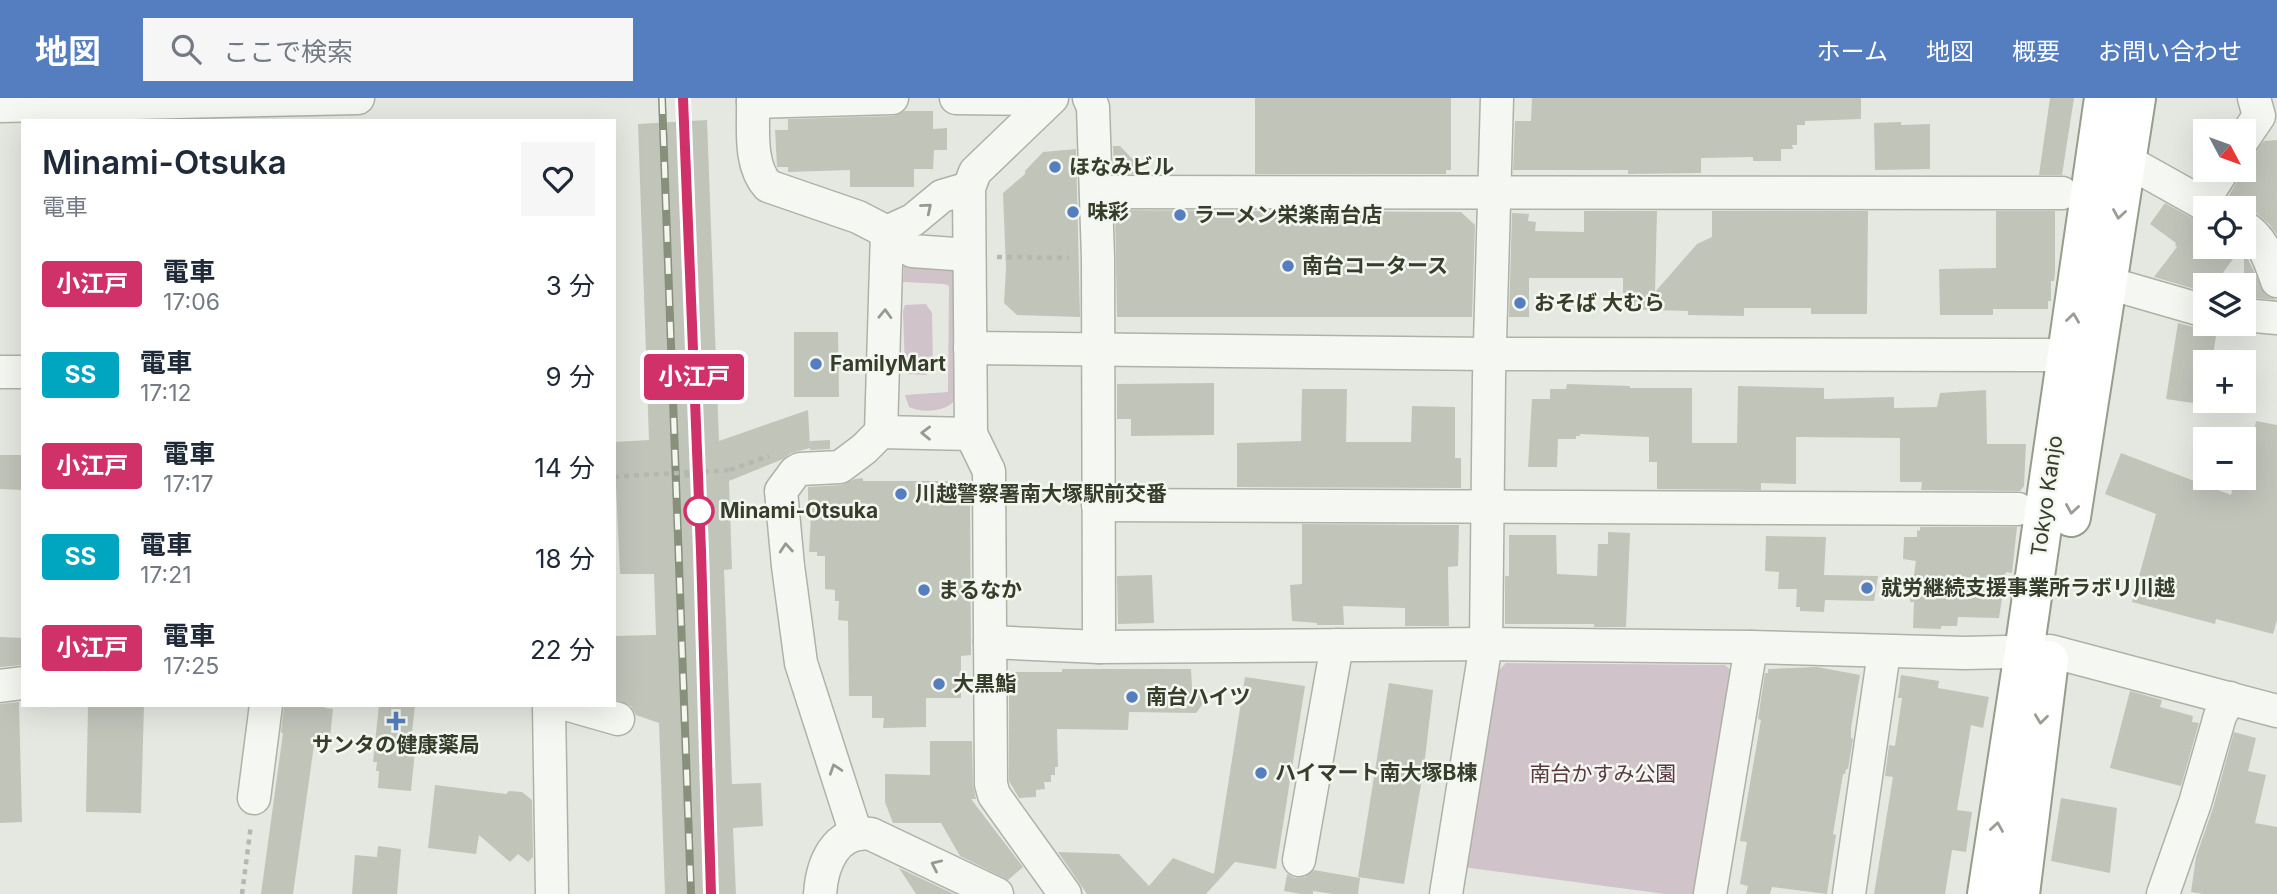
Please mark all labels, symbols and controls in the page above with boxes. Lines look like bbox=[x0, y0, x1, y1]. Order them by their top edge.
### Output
search box bbox=[143, 18, 633, 81]
icon: search bbox=[167, 30, 205, 68]
text: 地図 bbox=[35, 31, 101, 71]
text: ここで検索 bbox=[223, 36, 353, 67]
text: ホーム bbox=[1817, 37, 1888, 66]
text: 地図 bbox=[1926, 37, 1974, 66]
text: 概要 bbox=[2012, 37, 2060, 66]
text: お問い合わせ bbox=[2098, 37, 2242, 66]
north arrow bbox=[2193, 119, 2256, 182]
map controls bbox=[2193, 119, 2256, 490]
text: Minami-Otsuka bbox=[42, 142, 287, 182]
button: heart bbox=[521, 142, 595, 216]
place label: ほなみビル bbox=[1069, 154, 1174, 179]
marker: ほなみビル bbox=[1047, 159, 1063, 175]
text: 電車 bbox=[42, 193, 88, 221]
button: locate bbox=[2193, 196, 2256, 259]
place label: 味彩 bbox=[1087, 199, 1129, 224]
place label: ラーメン栄楽南台店 bbox=[1194, 202, 1382, 227]
one-way arrow bbox=[919, 204, 932, 216]
marker: 味彩 bbox=[1065, 204, 1081, 220]
marker: ラーメン栄楽南台店 bbox=[1172, 207, 1188, 223]
one-way arrow bbox=[2112, 208, 2127, 220]
place label: 南台コータース bbox=[1302, 253, 1448, 278]
text: 電車 bbox=[163, 256, 215, 287]
marker: 南台コータース bbox=[1280, 258, 1296, 274]
text: 小江戸 bbox=[56, 269, 128, 298]
text: 3 分 bbox=[546, 270, 595, 301]
button: layers bbox=[2193, 273, 2256, 336]
text: 17:06 bbox=[163, 288, 220, 316]
place label: おそば 大むら bbox=[1534, 290, 1665, 315]
marker: おそば 大むら bbox=[1512, 295, 1528, 311]
one-way arrow bbox=[877, 309, 892, 320]
one-way arrow bbox=[2065, 312, 2080, 324]
text: 電車 bbox=[140, 347, 192, 378]
button: + bbox=[2193, 350, 2256, 413]
place label: FamilyMart bbox=[830, 351, 946, 376]
line badge: 小江戸 bbox=[654, 354, 734, 400]
marker: FamilyMart bbox=[808, 356, 824, 372]
text: SS bbox=[65, 360, 96, 389]
text: 9 分 bbox=[546, 361, 595, 392]
text: 小江戸 bbox=[658, 362, 730, 391]
text: 17:12 bbox=[140, 379, 192, 407]
one-way arrow bbox=[921, 425, 932, 440]
button: − bbox=[2193, 427, 2256, 490]
street label: Tokyo Kanjo bbox=[2026, 434, 2067, 558]
text: 電車 bbox=[163, 438, 215, 469]
text: 小江戸 bbox=[56, 451, 128, 480]
text: 14 分 bbox=[534, 452, 595, 483]
text: 17:17 bbox=[163, 470, 214, 498]
place label: 川越警察署南大塚駅前交番 bbox=[915, 481, 1167, 506]
marker: 川越警察署南大塚駅前交番 bbox=[893, 486, 909, 502]
marker: Minami-Otsuka bbox=[684, 496, 714, 526]
place label: Minami-Otsuka bbox=[720, 498, 878, 523]
one-way arrow bbox=[2065, 503, 2080, 515]
text: 電車 bbox=[140, 529, 192, 560]
text: SS bbox=[65, 542, 96, 571]
one-way arrow bbox=[779, 542, 794, 553]
text: 18 分 bbox=[535, 543, 595, 574]
text: 17:21 bbox=[140, 561, 192, 589]
place label: 就労継続支援事業所ラボリ川越 bbox=[1881, 575, 2175, 600]
place label: まるなか bbox=[938, 577, 1022, 602]
marker: 就労継続支援事業所ラボリ川越 bbox=[1859, 580, 1875, 596]
marker: まるなか bbox=[916, 582, 932, 598]
text: 電車 bbox=[163, 620, 215, 651]
text: 小江戸 bbox=[56, 633, 128, 662]
text: 22 分 bbox=[530, 634, 595, 665]
text: 17:25 bbox=[163, 652, 219, 680]
place label: 大黒鮨 bbox=[953, 671, 1016, 696]
marker: 大黒鮨 bbox=[931, 676, 947, 692]
place label: 南台ハイツ bbox=[1146, 684, 1251, 709]
marker: 南台ハイツ bbox=[1124, 689, 1140, 705]
marker: サンタの健康薬局 bbox=[388, 713, 404, 729]
one-way arrow bbox=[2034, 713, 2049, 725]
place label: サンタの健康薬局 bbox=[312, 732, 480, 757]
place label: ハイマート南大塚B棟 bbox=[1275, 760, 1477, 785]
park label: 南台かすみ公園 bbox=[1530, 761, 1677, 786]
one-way arrow bbox=[828, 763, 843, 775]
marker: ハイマート南大塚B棟 bbox=[1253, 765, 1269, 781]
one-way arrow bbox=[1989, 821, 2004, 832]
one-way arrow bbox=[931, 859, 943, 873]

